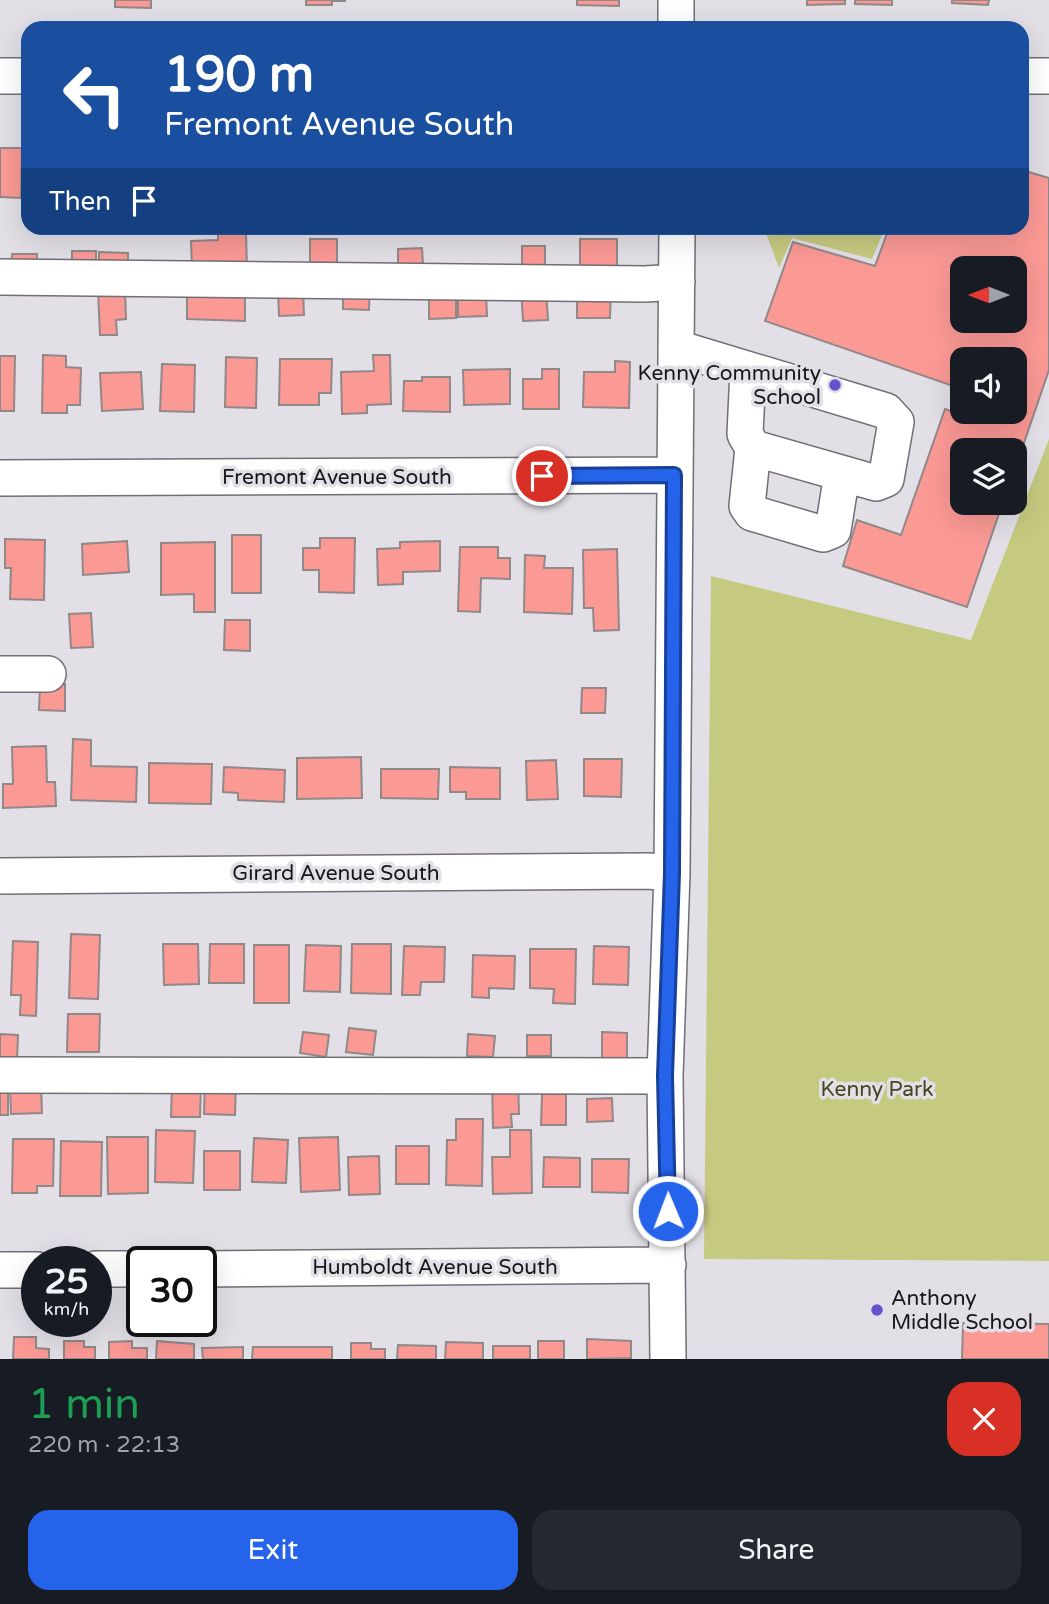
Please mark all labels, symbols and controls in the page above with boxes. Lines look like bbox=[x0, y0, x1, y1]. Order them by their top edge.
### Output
text: 190 m bbox=[164, 46, 314, 105]
icon: left bbox=[49, 49, 140, 140]
text: Fremont Avenue South bbox=[164, 106, 514, 144]
icon: arrive bbox=[125, 182, 163, 220]
text: Then bbox=[49, 186, 111, 217]
north arrow bbox=[950, 256, 1027, 332]
map controls bbox=[950, 256, 1027, 515]
button: sound bbox=[950, 347, 1027, 424]
place label: Kenny Community School bbox=[637, 361, 821, 410]
marker: Kenny Community School bbox=[827, 377, 843, 393]
button: layers bbox=[950, 438, 1027, 515]
pin bbox=[512, 446, 572, 506]
icon: arrive bbox=[523, 457, 561, 495]
street label: Fremont Avenue South bbox=[222, 465, 452, 490]
street label: Girard Avenue South bbox=[232, 861, 440, 886]
park label: Kenny Park bbox=[821, 1077, 933, 1102]
position arrow bbox=[631, 1174, 705, 1248]
speed limit sign: 30 bbox=[126, 1246, 217, 1337]
street label: Humboldt Avenue South bbox=[312, 1255, 558, 1280]
text: 25 bbox=[45, 1261, 88, 1303]
place label: Anthony Middle School bbox=[891, 1286, 1033, 1335]
text: km/h bbox=[44, 1298, 89, 1320]
marker: Anthony Middle School bbox=[869, 1302, 885, 1318]
text: 1 min bbox=[28, 1379, 140, 1430]
button: close bbox=[947, 1382, 1021, 1456]
text: 220 m · 22:13 bbox=[28, 1431, 180, 1459]
button: Exit bbox=[28, 1510, 518, 1590]
button: Share bbox=[532, 1510, 1021, 1590]

